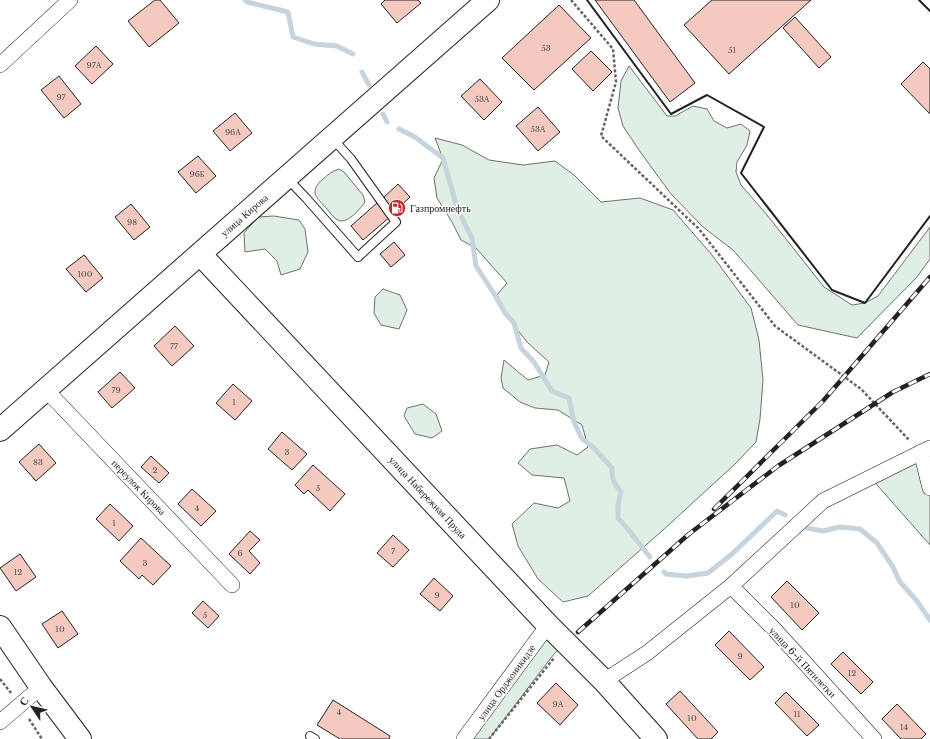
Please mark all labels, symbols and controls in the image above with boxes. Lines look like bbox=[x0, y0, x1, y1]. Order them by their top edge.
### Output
house number: 53 bbox=[541, 43, 551, 53]
house number: 51 bbox=[728, 45, 736, 55]
house number: 97А bbox=[87, 60, 102, 70]
house number: 97 bbox=[56, 92, 67, 102]
house number: 53А bbox=[474, 94, 490, 104]
house number: 53А bbox=[530, 124, 546, 134]
house number: 96А bbox=[225, 127, 241, 137]
house number: 96Б bbox=[190, 169, 205, 179]
street label: улица Кирова bbox=[218, 191, 271, 240]
fuel station icon: Газпромнефть bbox=[387, 198, 407, 218]
place label: Газпромнефть bbox=[410, 202, 471, 215]
house number: 98 bbox=[127, 217, 137, 227]
house number: 100 bbox=[78, 269, 93, 279]
house number: 77 bbox=[170, 341, 179, 351]
house number: 79 bbox=[111, 385, 121, 395]
house number: 1 bbox=[232, 397, 236, 407]
house number: 3 bbox=[285, 447, 290, 457]
street label: улица Набережная Пруда bbox=[386, 453, 470, 542]
house number: 83 bbox=[33, 457, 43, 467]
street label: переулок Кирова bbox=[109, 457, 169, 518]
house number: 2 bbox=[153, 465, 158, 475]
house number: 5 bbox=[316, 483, 321, 493]
house number: 4 bbox=[195, 503, 200, 513]
house number: 1 bbox=[112, 518, 116, 528]
house number: 7 bbox=[391, 546, 396, 556]
house number: 6 bbox=[237, 548, 243, 558]
house number: 3 bbox=[143, 558, 148, 568]
house number: 12 bbox=[14, 567, 22, 577]
house number: 9 bbox=[434, 590, 440, 600]
house number: 10 bbox=[790, 600, 800, 610]
house number: 5 bbox=[203, 610, 208, 620]
house number: 10 bbox=[55, 624, 65, 634]
street label: улица 6-й Пятилетки bbox=[766, 624, 839, 701]
street label: улица Орджоникидзе bbox=[474, 641, 539, 723]
house number: 9 bbox=[737, 651, 743, 661]
house number: 12 bbox=[848, 668, 856, 678]
north arrow bbox=[12, 687, 52, 727]
text: С bbox=[16, 694, 32, 709]
house number: 9А bbox=[553, 699, 564, 709]
house number: 4 bbox=[337, 707, 342, 717]
house number: 11 bbox=[793, 709, 801, 719]
house number: 10 bbox=[687, 713, 697, 723]
house number: 14 bbox=[900, 722, 908, 732]

